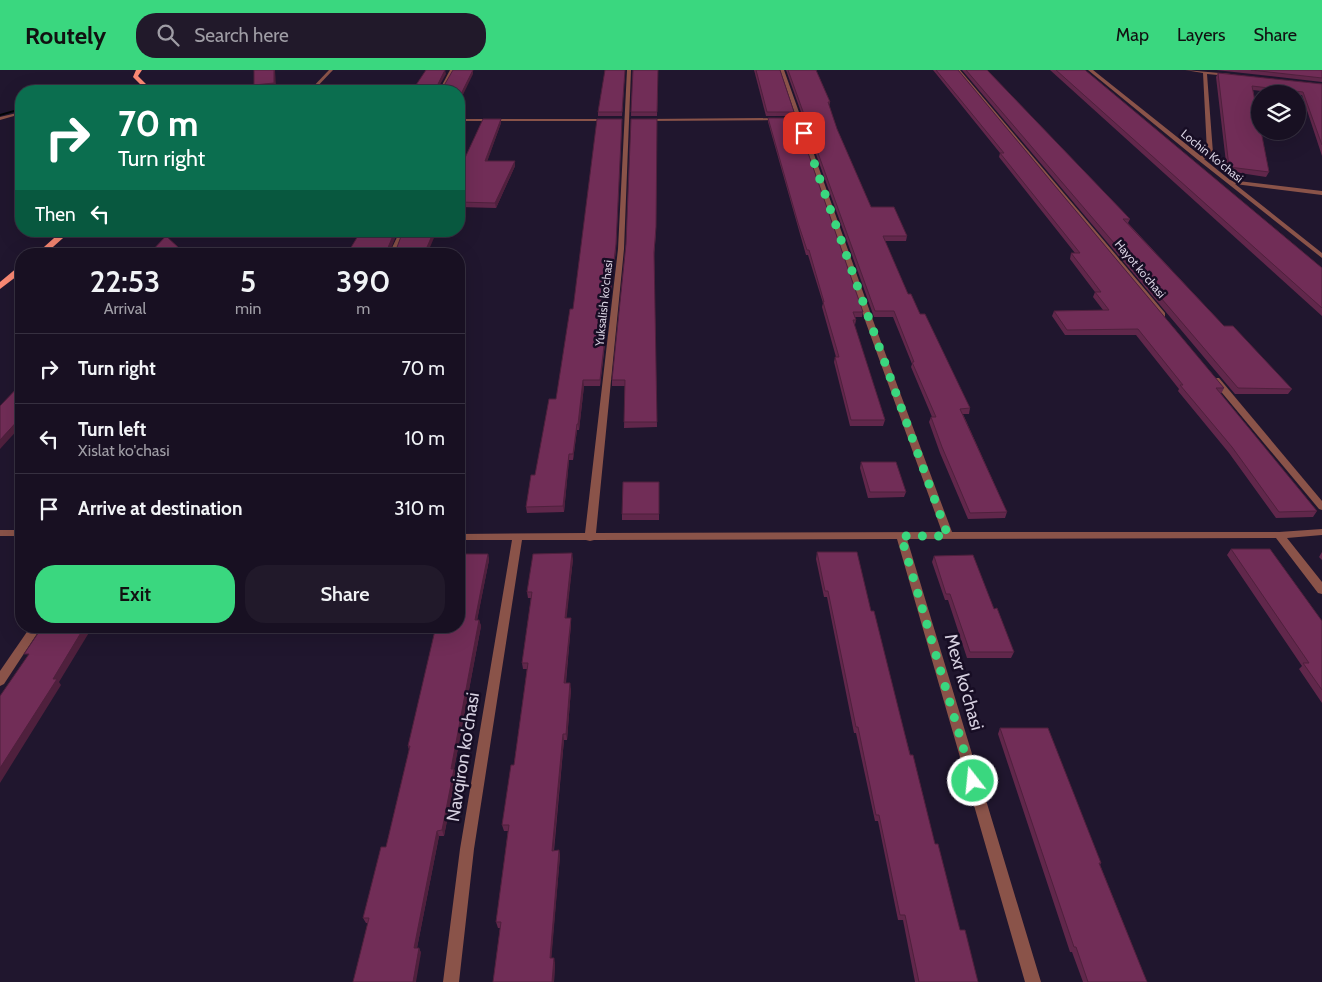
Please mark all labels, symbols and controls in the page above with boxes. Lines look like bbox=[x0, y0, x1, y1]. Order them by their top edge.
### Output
search box bbox=[136, 13, 486, 58]
text: Routely bbox=[25, 21, 106, 50]
icon: search bbox=[154, 21, 182, 49]
text: Search here bbox=[194, 24, 289, 47]
text: Map bbox=[1116, 24, 1149, 46]
text: Layers bbox=[1177, 24, 1226, 46]
text: Share bbox=[1254, 24, 1297, 46]
map controls bbox=[1251, 85, 1306, 140]
button: layers bbox=[1251, 85, 1306, 140]
text: 70 m bbox=[118, 102, 199, 145]
icon: right bbox=[35, 105, 100, 170]
pin bbox=[783, 112, 825, 154]
icon: arrive bbox=[790, 119, 818, 147]
street label: Lochin Ko'chasi bbox=[1178, 126, 1247, 185]
text: Turn right bbox=[118, 145, 205, 172]
icon: left bbox=[86, 200, 114, 228]
text: Then bbox=[35, 203, 76, 226]
street label: Hayot ko'chasi bbox=[1112, 236, 1169, 301]
street label: Yuksalish ko'chasi bbox=[591, 259, 615, 348]
text: 22:53 bbox=[90, 263, 160, 300]
text: 5 bbox=[240, 263, 256, 300]
text: 390 bbox=[336, 263, 390, 300]
text: Arrival bbox=[104, 299, 146, 318]
text: min bbox=[235, 299, 261, 318]
text: m bbox=[356, 299, 370, 318]
icon: right bbox=[35, 355, 63, 383]
text: Turn right bbox=[78, 357, 156, 380]
text: 70 m bbox=[401, 357, 445, 380]
text: Turn left bbox=[78, 418, 146, 441]
icon: left bbox=[35, 425, 63, 453]
text: 10 m bbox=[405, 427, 445, 450]
text: Xislat ko'chasi bbox=[78, 441, 170, 460]
icon: arrive bbox=[35, 495, 63, 523]
text: Arrive at destination bbox=[78, 497, 242, 520]
text: 310 m bbox=[394, 497, 445, 520]
button: Exit bbox=[35, 565, 235, 623]
button: Share bbox=[245, 565, 445, 623]
street label: Mexr ko'chasi bbox=[940, 631, 988, 733]
street label: Navqiron ko'chasi bbox=[442, 691, 484, 823]
position arrow bbox=[946, 754, 998, 806]

